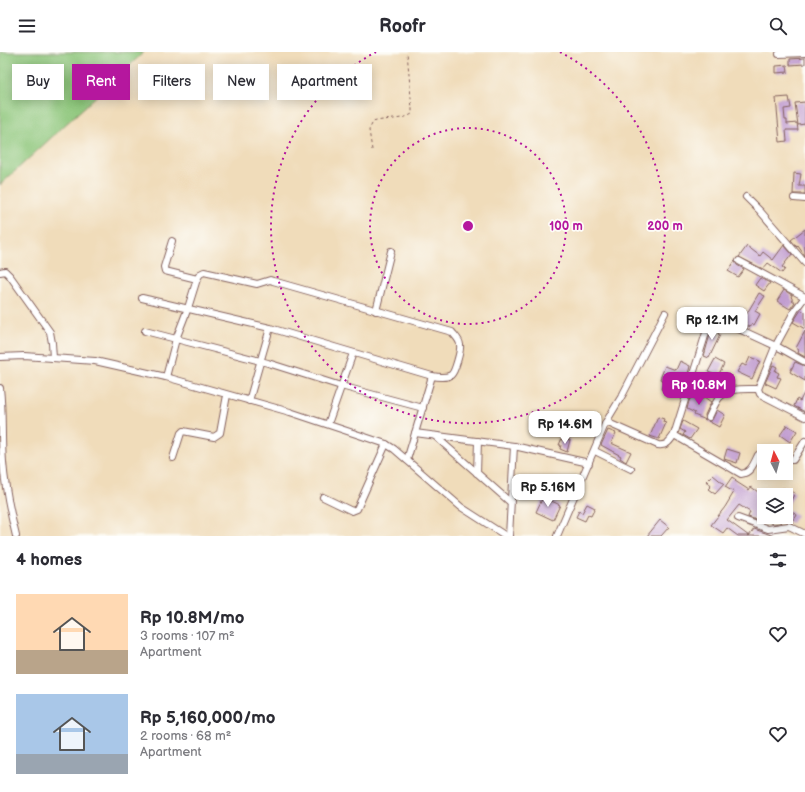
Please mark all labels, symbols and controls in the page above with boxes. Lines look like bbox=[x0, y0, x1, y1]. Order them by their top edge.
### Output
icon: menu bbox=[16, 15, 38, 37]
icon: search bbox=[767, 15, 789, 37]
text: Roofr bbox=[379, 16, 426, 37]
chip: Buy bbox=[12, 64, 64, 100]
chip: Rent bbox=[72, 64, 130, 100]
chip: Filters bbox=[138, 64, 205, 100]
chip: New bbox=[213, 64, 269, 100]
chip: Apartment bbox=[277, 64, 372, 100]
centre of rings bbox=[461, 219, 475, 233]
text: 100 m bbox=[549, 219, 583, 234]
text: 200 m bbox=[647, 219, 683, 234]
pin: Rp 12.1M bbox=[671, 307, 753, 341]
text: Rp 12.1M bbox=[686, 312, 738, 328]
pin: Rp 10.8M bbox=[658, 372, 740, 406]
text: Rp 10.8M bbox=[671, 377, 727, 393]
pin: Rp 14.6M bbox=[524, 411, 606, 445]
text: Rp 14.6M bbox=[538, 416, 592, 432]
north arrow bbox=[757, 444, 793, 480]
map controls bbox=[757, 444, 793, 524]
pin: Rp 5.16M bbox=[507, 474, 589, 508]
text: Rp 5.16M bbox=[521, 479, 575, 495]
button: layers bbox=[757, 488, 793, 524]
icon: filters bbox=[767, 549, 789, 571]
text: 4 homes bbox=[16, 550, 82, 570]
text: Rp 10.8M/mo bbox=[140, 608, 245, 628]
icon: home bbox=[48, 610, 96, 658]
icon: heart bbox=[767, 623, 789, 645]
text: 3 rooms · 107 m² bbox=[140, 628, 235, 644]
text: Apartment bbox=[140, 644, 201, 660]
text: Rp 5,160,000/mo bbox=[140, 708, 275, 728]
icon: home bbox=[48, 710, 96, 758]
icon: heart bbox=[767, 723, 789, 745]
text: 2 rooms · 68 m² bbox=[140, 728, 231, 744]
text: Apartment bbox=[140, 744, 201, 760]

